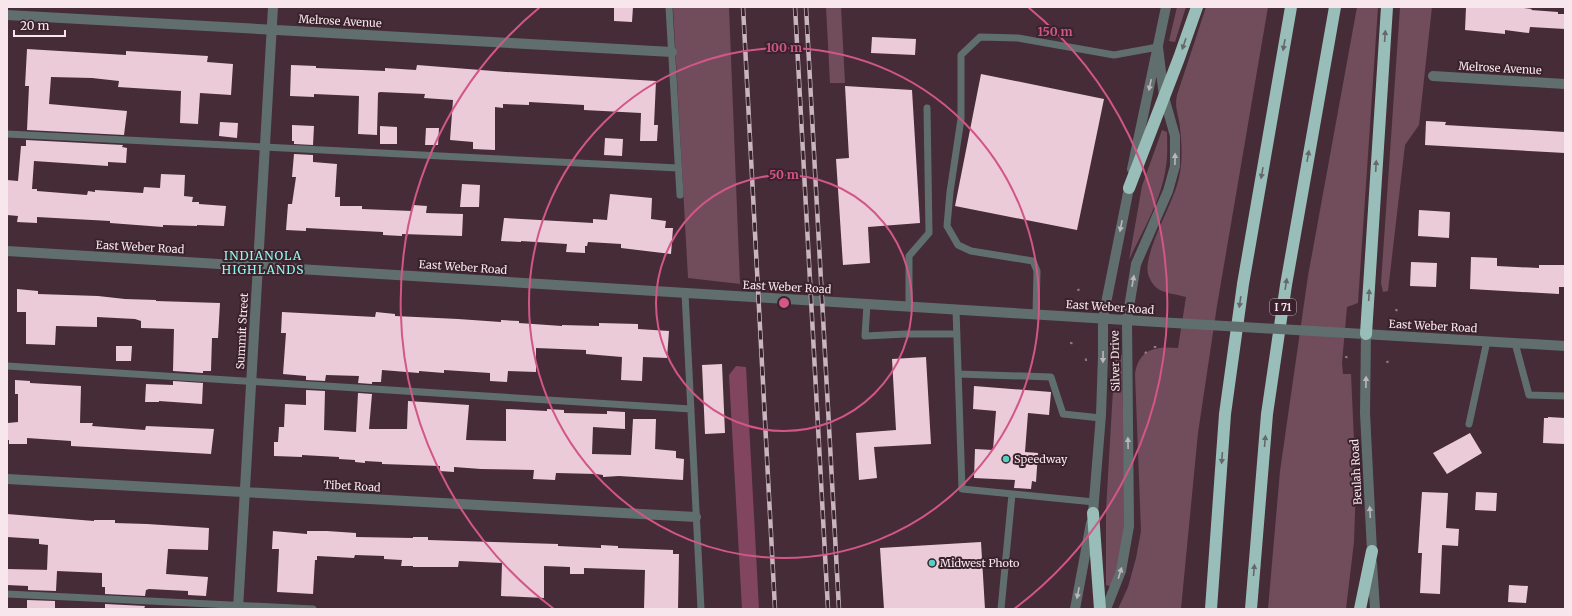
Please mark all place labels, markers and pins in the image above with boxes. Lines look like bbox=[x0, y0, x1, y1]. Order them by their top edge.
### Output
centre of rings bbox=[777, 296, 791, 310]
place label: Speedway bbox=[1014, 452, 1068, 466]
marker: Speedway bbox=[1001, 454, 1011, 464]
place label: Midwest Photo bbox=[940, 556, 1020, 570]
marker: Midwest Photo bbox=[927, 558, 937, 568]

